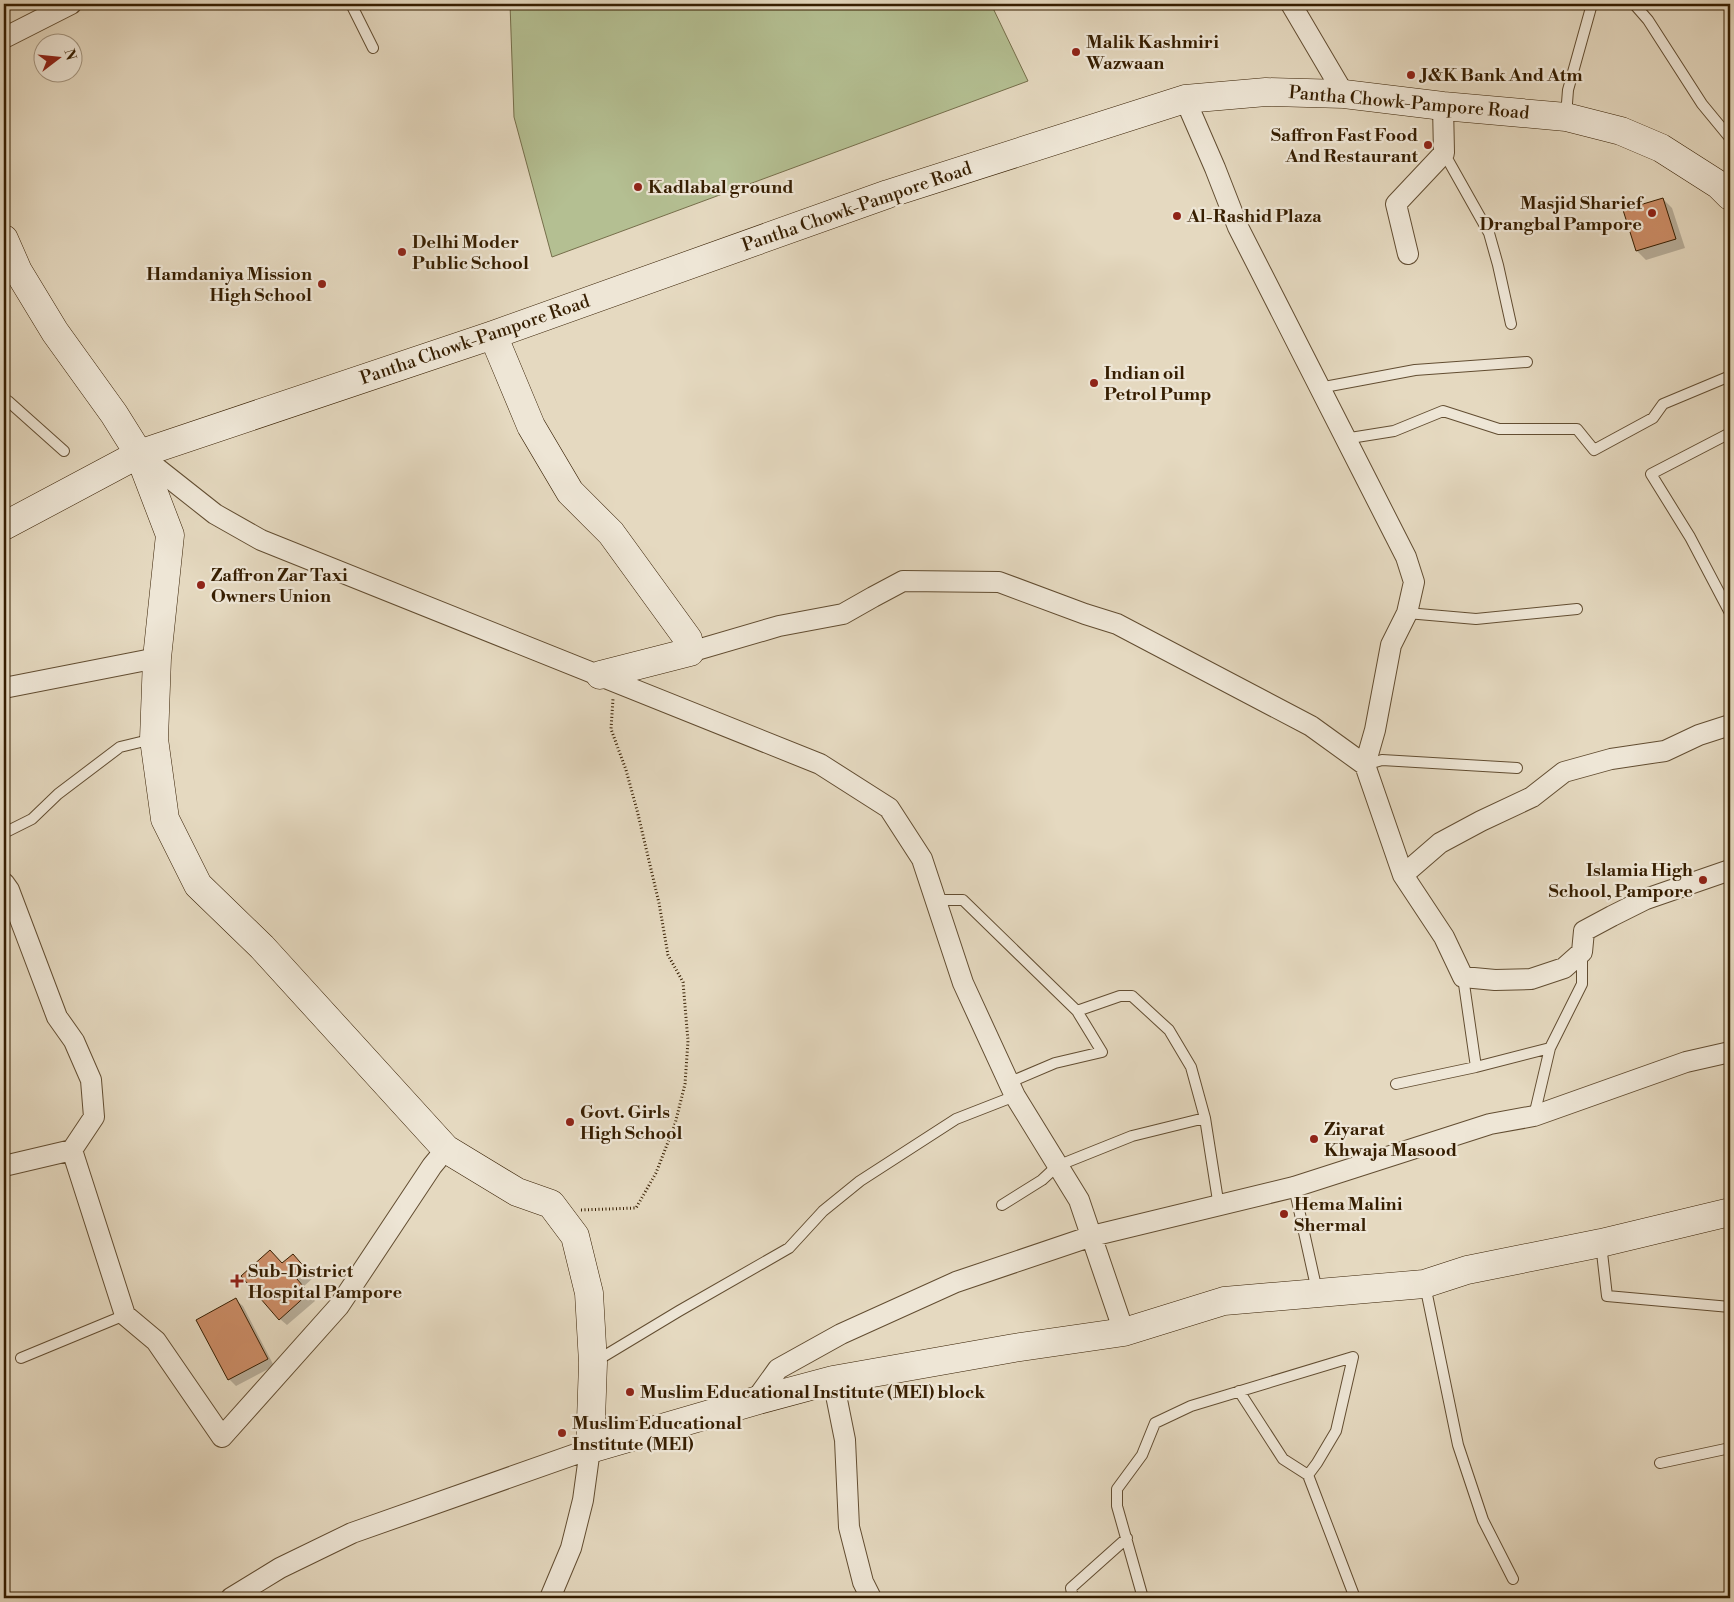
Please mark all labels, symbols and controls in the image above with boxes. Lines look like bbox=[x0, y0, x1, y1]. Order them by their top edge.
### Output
place label: Malik Kashmiri Wazwaan bbox=[1085, 31, 1219, 75]
north arrow bbox=[32, 32, 82, 82]
marker: Malik Kashmiri Wazwaan bbox=[1070, 46, 1082, 58]
text: N bbox=[59, 47, 80, 62]
place label: J&K Bank And Atm bbox=[1418, 64, 1583, 87]
marker: J&K Bank And Atm bbox=[1405, 69, 1417, 81]
street label: Pantha Chowk-Pampore Road bbox=[1288, 81, 1531, 125]
place label: Saffron Fast Food And Restaurant bbox=[1271, 124, 1419, 168]
marker: Saffron Fast Food And Restaurant bbox=[1422, 139, 1434, 151]
street label: Pantha Chowk-Pampore Road bbox=[739, 157, 976, 257]
place label: Kadlabal ground bbox=[648, 176, 794, 199]
marker: Kadlabal ground bbox=[632, 181, 644, 193]
place label: Masjid Sharief Drangbal Pampore bbox=[1479, 192, 1645, 236]
place label: Al-Rashid Plaza bbox=[1186, 205, 1322, 228]
marker: Masjid Sharief Drangbal Pampore bbox=[1646, 207, 1658, 219]
marker: Al-Rashid Plaza bbox=[1171, 210, 1183, 222]
place label: Delhi Moder Public School bbox=[412, 231, 529, 275]
marker: Delhi Moder Public School bbox=[396, 246, 408, 258]
place label: Hamdaniya Mission High School bbox=[146, 263, 312, 307]
marker: Hamdaniya Mission High School bbox=[316, 278, 328, 290]
street label: Pantha Chowk-Pampore Road bbox=[357, 290, 594, 390]
place label: Indian oil Petrol Pump bbox=[1104, 362, 1211, 406]
marker: Indian oil Petrol Pump bbox=[1088, 377, 1100, 389]
place label: Zaffron Zar Taxi Owners Union bbox=[211, 564, 348, 608]
marker: Zaffron Zar Taxi Owners Union bbox=[195, 579, 207, 591]
place label: Islamia High School, Pampore bbox=[1548, 859, 1693, 903]
marker: Islamia High School, Pampore bbox=[1697, 874, 1709, 886]
place label: Govt. Girls High School bbox=[580, 1101, 683, 1145]
marker: Govt. Girls High School bbox=[564, 1116, 576, 1128]
place label: Ziyarat Khwaja Masood bbox=[1324, 1118, 1457, 1162]
marker: Ziyarat Khwaja Masood bbox=[1308, 1133, 1320, 1145]
place label: Hema Malini Shermal bbox=[1294, 1193, 1403, 1237]
marker: Hema Malini Shermal bbox=[1278, 1208, 1290, 1220]
place label: Sub-District Hospital Pampore bbox=[248, 1260, 402, 1304]
marker: Sub-District Hospital Pampore bbox=[230, 1274, 244, 1288]
place label: Muslim Educational Institute (MEI) block bbox=[640, 1381, 986, 1404]
marker: Muslim Educational Institute (MEI) block bbox=[624, 1386, 636, 1398]
place label: Muslim Educational Institute (MEI) bbox=[572, 1412, 742, 1456]
marker: Muslim Educational Institute (MEI) bbox=[556, 1427, 568, 1439]

